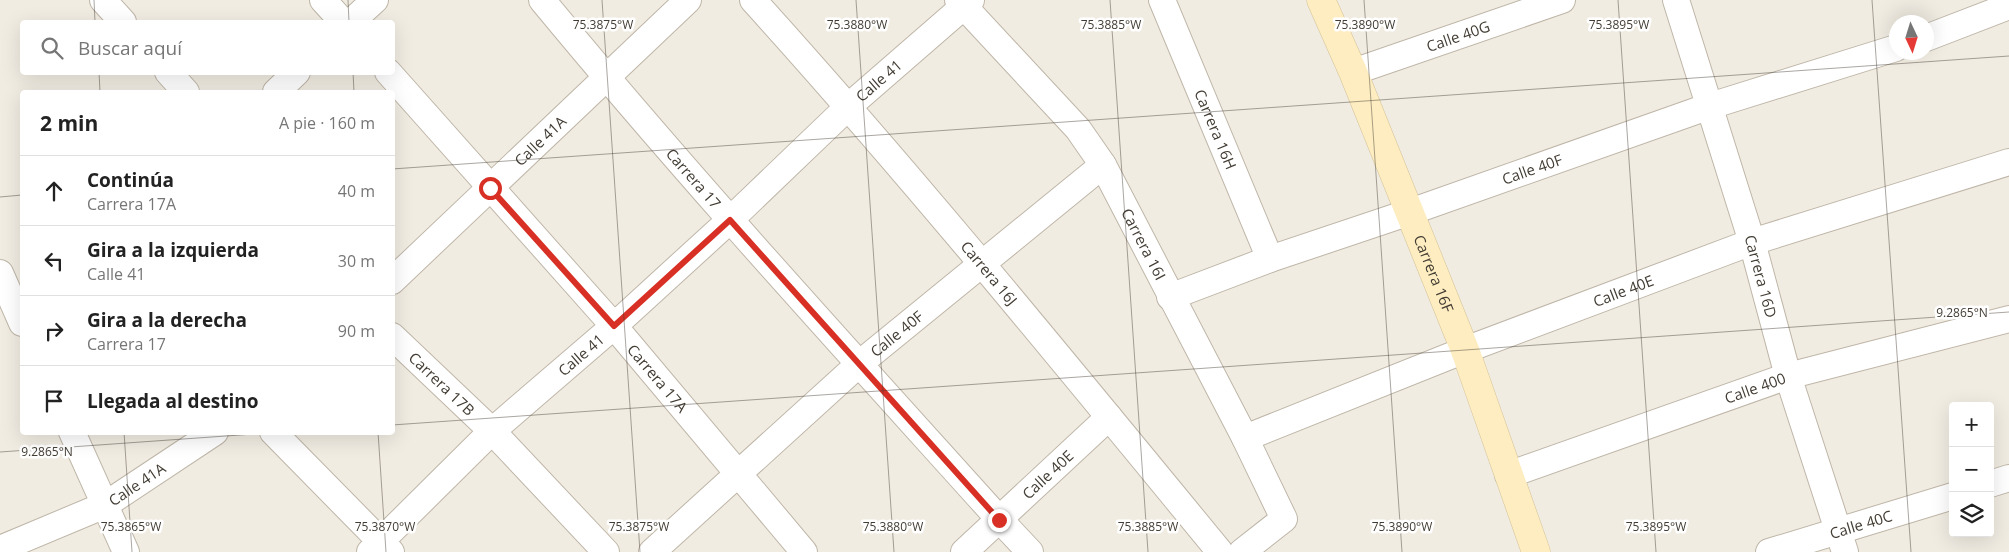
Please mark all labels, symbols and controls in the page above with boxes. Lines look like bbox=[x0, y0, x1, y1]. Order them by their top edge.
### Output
north arrow bbox=[1889, 15, 1934, 60]
text: 75.3875°W bbox=[573, 16, 633, 33]
text: 75.3880°W bbox=[827, 16, 887, 33]
text: 75.3885°W bbox=[1081, 16, 1141, 33]
text: 75.3890°W bbox=[1335, 16, 1395, 33]
street label: Calle 40G bbox=[1424, 16, 1492, 56]
text: 75.3895°W bbox=[1589, 16, 1649, 33]
search box bbox=[20, 20, 395, 75]
icon: search bbox=[38, 34, 66, 62]
text: Buscar aquí bbox=[78, 35, 182, 61]
street label: Calle 41 bbox=[851, 55, 906, 106]
street label: Carrera 16H bbox=[1190, 86, 1241, 172]
text: 2 min bbox=[40, 109, 98, 137]
street label: Calle 41A bbox=[510, 111, 571, 170]
text: A pie · 160 m bbox=[279, 112, 375, 134]
street label: Carrera 17 bbox=[662, 144, 726, 213]
street label: Calle 40F bbox=[1499, 149, 1565, 189]
text: Continúa bbox=[87, 167, 174, 193]
icon: ahead bbox=[40, 177, 68, 205]
route start bbox=[479, 177, 502, 200]
text: 40 m bbox=[338, 180, 375, 202]
text: Carrera 17A bbox=[87, 193, 176, 215]
street label: Carrera 16I bbox=[1117, 205, 1171, 283]
street label: Carrera 16F bbox=[1410, 232, 1459, 315]
street label: Carrera 16D bbox=[1740, 232, 1782, 320]
street label: Carrera 16J bbox=[957, 236, 1022, 309]
text: Gira a la izquierda bbox=[87, 237, 259, 263]
icon: left bbox=[40, 247, 68, 275]
text: 30 m bbox=[338, 250, 375, 272]
text: Calle 41 bbox=[87, 263, 145, 285]
street label: Calle 40E bbox=[1590, 270, 1656, 311]
text: 9.2865°N bbox=[1936, 304, 1988, 321]
street label: Calle 40F bbox=[866, 306, 927, 361]
text: Gira a la derecha bbox=[87, 307, 247, 333]
icon: right bbox=[40, 317, 68, 345]
text: 90 m bbox=[338, 320, 375, 342]
street label: Calle 41 bbox=[553, 329, 608, 380]
text: Carrera 17 bbox=[87, 333, 166, 355]
street label: Carrera 17A bbox=[623, 340, 693, 417]
street label: Carrera 17B bbox=[405, 347, 479, 420]
street label: Calle 400 bbox=[1722, 368, 1788, 408]
icon: arrive bbox=[40, 387, 68, 415]
text: Llegada al destino bbox=[87, 388, 259, 414]
map controls bbox=[1949, 402, 1994, 537]
button: + bbox=[1949, 402, 1994, 447]
text: 9.2865°N bbox=[21, 443, 73, 460]
street label: Calle 40E bbox=[1017, 445, 1077, 503]
button: − bbox=[1949, 447, 1994, 492]
street label: Calle 41A bbox=[104, 457, 170, 510]
button: layers bbox=[1949, 492, 1994, 537]
street label: Calle 40C bbox=[1827, 505, 1895, 543]
route end bbox=[988, 509, 1011, 532]
text: 75.3865°W bbox=[101, 518, 161, 535]
text: 75.3870°W bbox=[355, 518, 415, 535]
text: 75.3875°W bbox=[609, 518, 669, 535]
text: 75.3880°W bbox=[863, 518, 923, 535]
text: 75.3885°W bbox=[1118, 518, 1178, 535]
text: 75.3890°W bbox=[1372, 518, 1432, 535]
text: 75.3895°W bbox=[1626, 518, 1686, 535]

